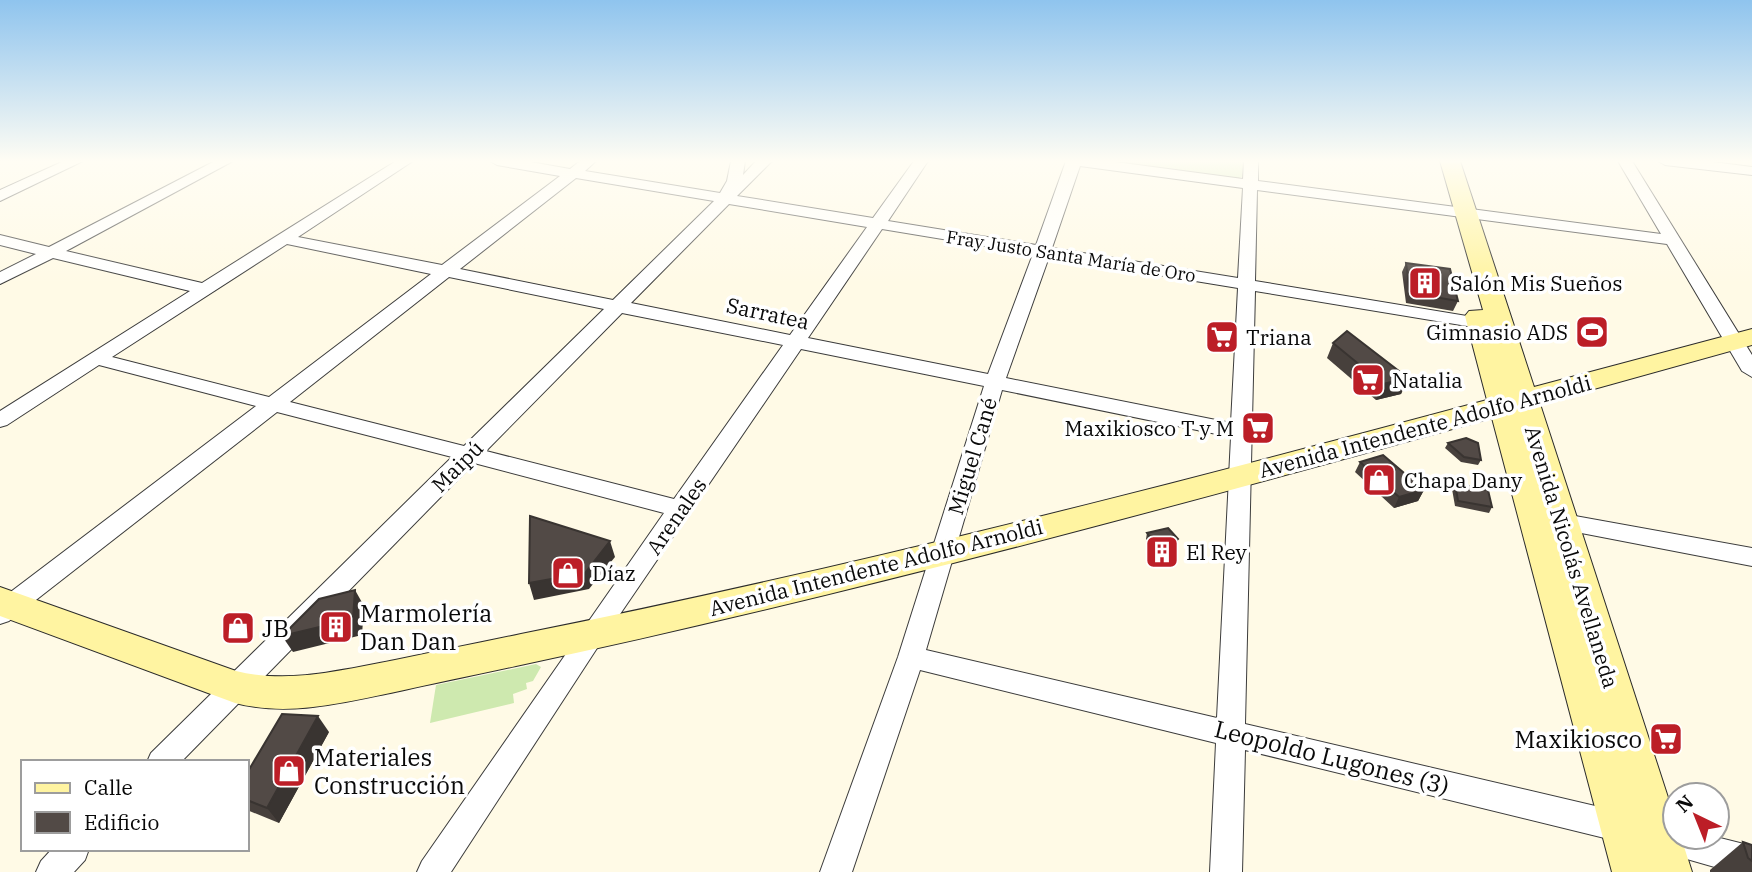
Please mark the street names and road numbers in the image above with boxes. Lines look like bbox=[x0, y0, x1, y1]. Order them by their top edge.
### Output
street label: Fray Justo Santa María de Oro bbox=[945, 225, 1197, 287]
street label: Sarratea bbox=[724, 291, 812, 335]
street label: Avenida Intendente Adolfo Arnoldi bbox=[1256, 368, 1594, 484]
street label: Miguel Cané bbox=[941, 394, 1003, 518]
street label: Avenida Nicolás Avellaneda bbox=[1519, 422, 1625, 692]
street label: Maipú bbox=[425, 434, 489, 498]
street label: Arenales bbox=[639, 472, 713, 560]
street label: Avenida Intendente Adolfo Arnoldi bbox=[706, 512, 1046, 622]
street label: Leopoldo Lugones (3) bbox=[1211, 712, 1453, 802]

